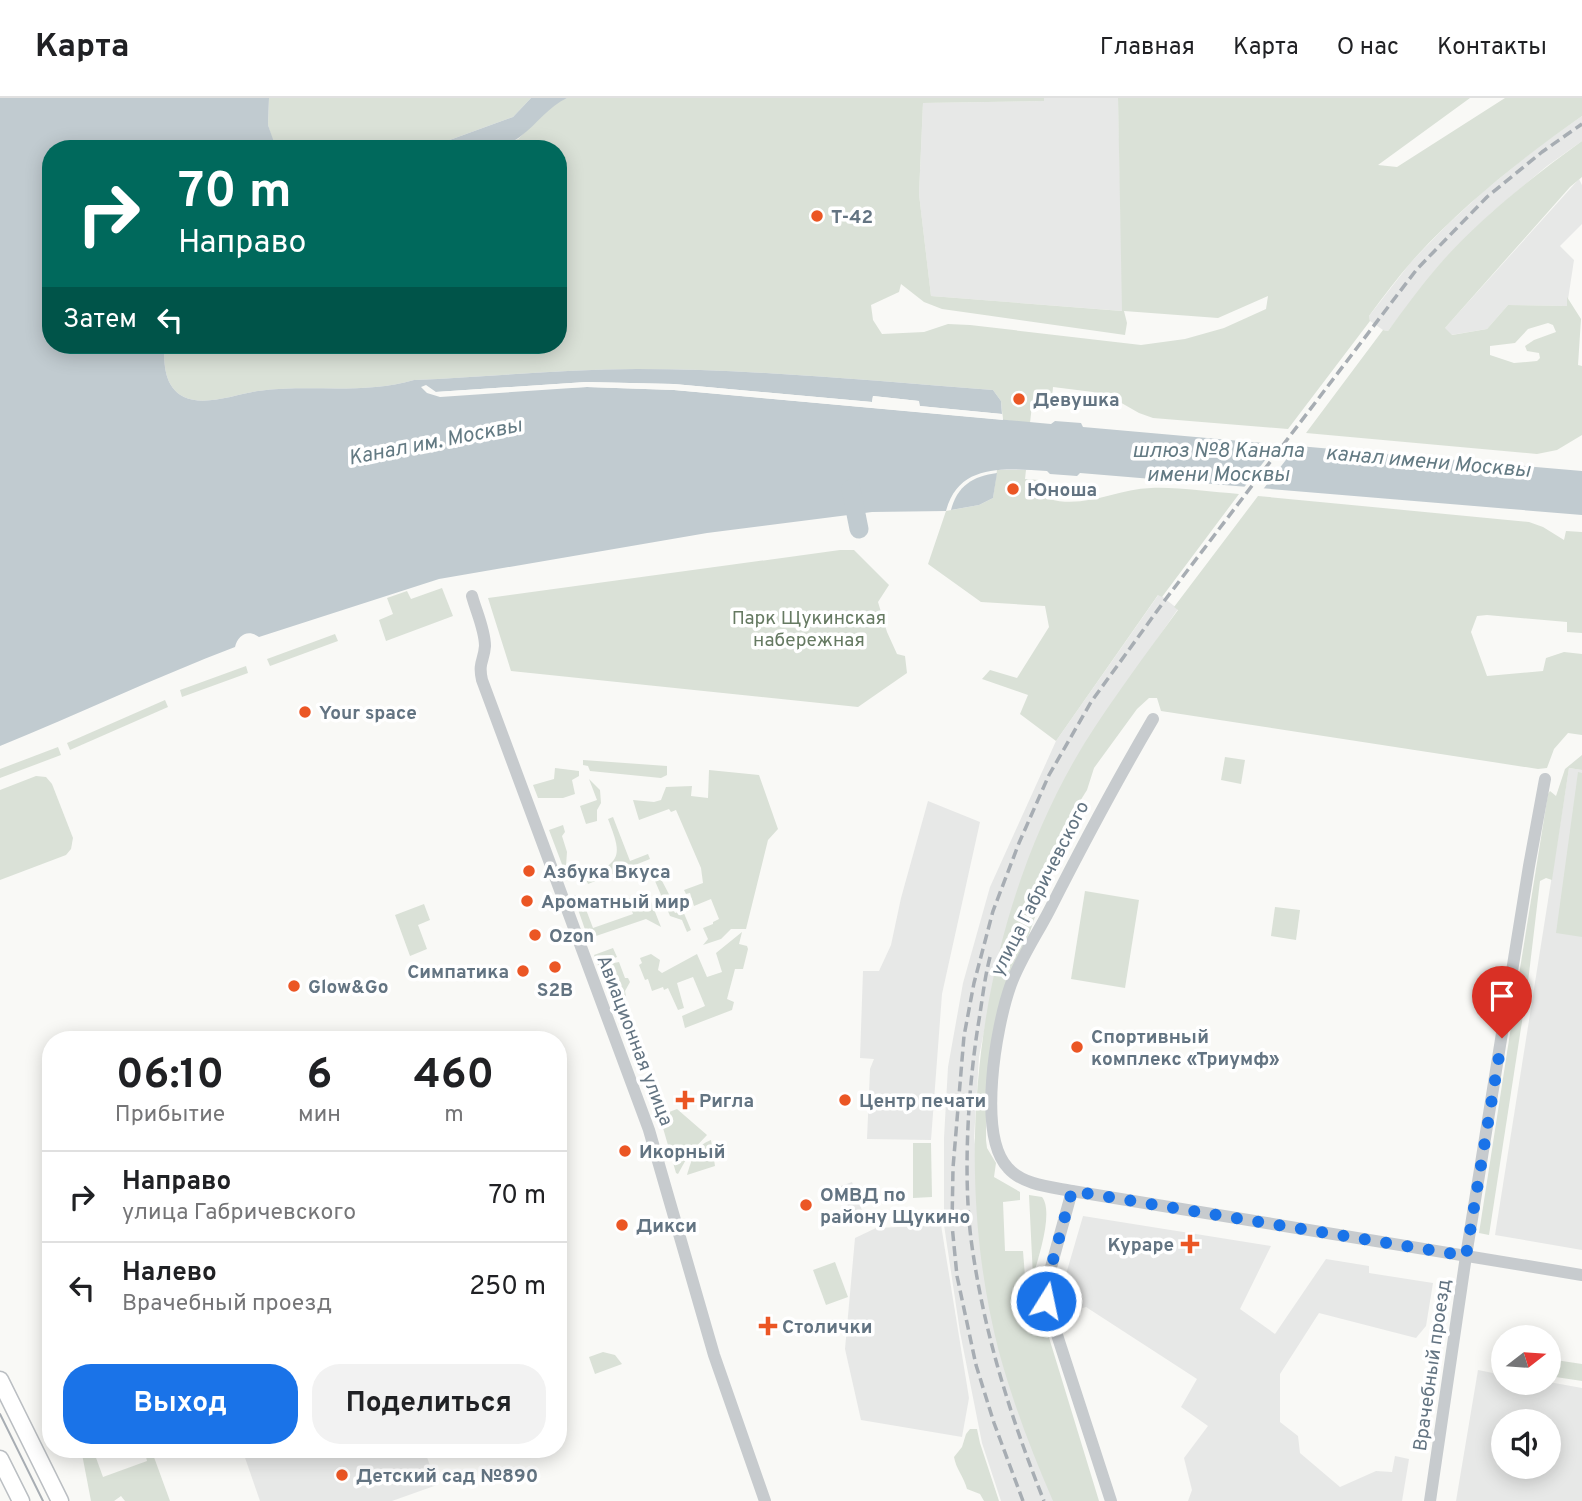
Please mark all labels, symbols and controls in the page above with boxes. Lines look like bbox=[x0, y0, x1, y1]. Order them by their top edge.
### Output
text: Карта bbox=[35, 27, 129, 69]
text: Главная bbox=[1100, 33, 1195, 63]
text: Карта bbox=[1233, 33, 1299, 63]
text: О нас bbox=[1337, 33, 1399, 63]
text: Контакты bbox=[1437, 33, 1547, 63]
text: 70 m bbox=[178, 163, 292, 225]
icon: right bbox=[63, 168, 154, 259]
place label: Т-42 bbox=[831, 206, 873, 230]
marker: Т-42 bbox=[809, 208, 825, 224]
text: Направо bbox=[178, 224, 306, 264]
icon: left bbox=[151, 301, 189, 339]
text: Затем bbox=[63, 304, 137, 337]
place label: Девушка bbox=[1033, 389, 1120, 413]
marker: Девушка bbox=[1011, 391, 1027, 407]
water label: Канал им. Москвы bbox=[346, 412, 525, 473]
water label: шлюз №8 Канала имени Москвы bbox=[1132, 438, 1304, 489]
water label: канал имени Москвы bbox=[1324, 440, 1532, 485]
place label: Юноша bbox=[1027, 479, 1097, 503]
marker: Юноша bbox=[1005, 481, 1021, 497]
park label: Парк Щукинская набережная bbox=[732, 607, 886, 653]
place label: Your space bbox=[319, 702, 417, 726]
marker: Your space bbox=[297, 704, 313, 720]
street label: улица Габричевского bbox=[986, 797, 1095, 980]
place label: Азбука Вкуса bbox=[543, 861, 671, 885]
marker: Азбука Вкуса bbox=[521, 863, 537, 879]
place label: Ароматный мир bbox=[541, 891, 690, 915]
marker: Ароматный мир bbox=[519, 893, 535, 909]
place label: Ozon bbox=[549, 925, 594, 949]
marker: Ozon bbox=[527, 927, 543, 943]
street label: Авиационная улица bbox=[590, 952, 678, 1130]
marker: S2B bbox=[547, 959, 563, 975]
place label: Симпатика bbox=[407, 961, 509, 985]
marker: Симпатика bbox=[515, 963, 531, 979]
pin bbox=[1472, 966, 1532, 1038]
place label: Glow&Go bbox=[308, 976, 389, 1000]
icon: arrive bbox=[1483, 977, 1521, 1015]
marker: Glow&Go bbox=[286, 978, 302, 994]
place label: S2B bbox=[537, 979, 573, 1003]
place label: Спортивный комплекс «Триумф» bbox=[1091, 1026, 1280, 1072]
marker: Спортивный комплекс «Триумф» bbox=[1069, 1039, 1085, 1055]
text: 06:10 bbox=[116, 1050, 224, 1103]
text: 6 bbox=[307, 1050, 332, 1103]
text: 460 bbox=[414, 1050, 494, 1103]
place label: Ригла bbox=[699, 1090, 754, 1114]
place label: Центр печати bbox=[859, 1090, 986, 1114]
marker: Ригла bbox=[677, 1092, 693, 1108]
marker: Центр печати bbox=[837, 1092, 853, 1108]
text: Прибытие bbox=[115, 1101, 225, 1130]
text: мин bbox=[298, 1101, 341, 1130]
text: m bbox=[444, 1101, 464, 1130]
place label: Икорный bbox=[639, 1141, 726, 1165]
marker: Икорный bbox=[617, 1143, 633, 1159]
text: Направо bbox=[122, 1166, 231, 1199]
icon: right bbox=[63, 1178, 101, 1216]
text: 70 m bbox=[488, 1180, 546, 1213]
place label: ОМВД по району Щукино bbox=[820, 1184, 970, 1230]
marker: ОМВД по району Щукино bbox=[798, 1197, 814, 1213]
text: улица Габричевского bbox=[122, 1199, 356, 1228]
place label: Дикси bbox=[636, 1215, 697, 1239]
marker: Дикси bbox=[614, 1217, 630, 1233]
place label: Кураре bbox=[1107, 1234, 1174, 1258]
marker: Кураре bbox=[1180, 1234, 1200, 1254]
text: Налево bbox=[122, 1257, 217, 1290]
position arrow bbox=[1009, 1264, 1083, 1338]
icon: left bbox=[63, 1269, 101, 1307]
text: 250 m bbox=[469, 1271, 546, 1304]
street label: Врачебный проезд bbox=[1409, 1278, 1457, 1453]
text: Врачебный проезд bbox=[122, 1290, 332, 1319]
place label: Столички bbox=[782, 1316, 872, 1340]
marker: Столички bbox=[760, 1318, 776, 1334]
north arrow bbox=[1491, 1325, 1561, 1395]
map controls bbox=[1491, 1325, 1561, 1479]
button: Выход bbox=[63, 1364, 298, 1444]
button: Поделиться bbox=[312, 1364, 546, 1444]
button: sound bbox=[1491, 1409, 1561, 1479]
place label: Детский сад №890 bbox=[356, 1465, 538, 1489]
marker: Детский сад №890 bbox=[334, 1467, 350, 1483]

